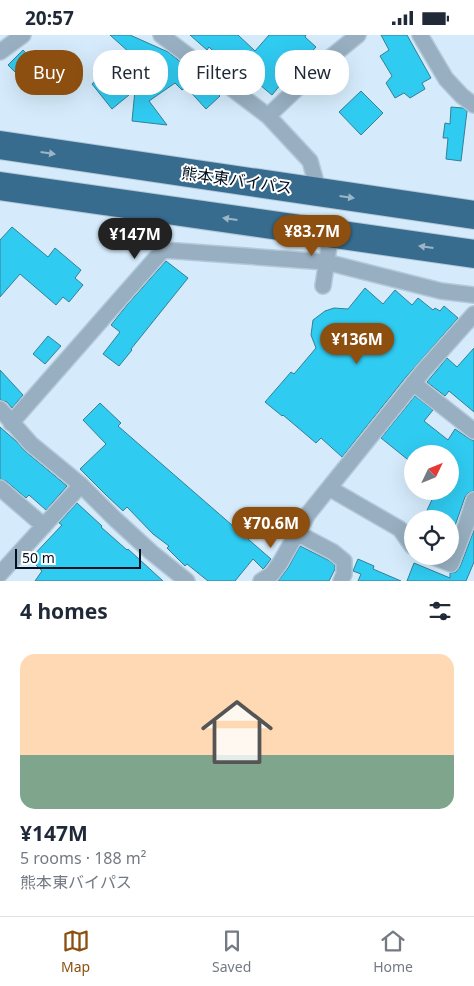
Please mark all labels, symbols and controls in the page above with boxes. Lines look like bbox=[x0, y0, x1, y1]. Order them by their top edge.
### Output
text: 20:57 bbox=[25, 5, 74, 31]
chip: Buy bbox=[15, 50, 83, 95]
chip: Rent bbox=[93, 50, 168, 95]
chip: Filters bbox=[178, 50, 265, 95]
chip: New bbox=[275, 50, 349, 95]
one-way arrow bbox=[41, 149, 57, 157]
street label: 熊本東バイパス bbox=[180, 161, 294, 199]
one-way arrow bbox=[340, 193, 356, 201]
one-way arrow bbox=[222, 214, 238, 222]
pin: ¥83.7M bbox=[271, 215, 353, 257]
pin: ¥147M bbox=[100, 217, 170, 260]
text: ¥83.7M bbox=[284, 220, 340, 242]
text: ¥147M bbox=[109, 223, 161, 245]
one-way arrow bbox=[417, 242, 433, 250]
pin: ¥136M bbox=[322, 323, 392, 365]
text: ¥136M bbox=[331, 328, 383, 350]
north arrow bbox=[404, 445, 459, 500]
map controls bbox=[404, 445, 459, 565]
pin: ¥70.6M bbox=[230, 507, 312, 549]
button: locate bbox=[404, 510, 459, 565]
text: ¥70.6M bbox=[243, 512, 299, 534]
scale bar bbox=[15, 546, 141, 569]
text: 50 m bbox=[22, 548, 55, 567]
text: 4 homes bbox=[20, 597, 108, 625]
icon: filters bbox=[426, 597, 454, 625]
icon: home bbox=[192, 687, 282, 777]
text: ¥147M bbox=[20, 819, 88, 847]
text: 5 rooms · 188 m² bbox=[20, 847, 146, 869]
text: 熊本東バイパス bbox=[20, 871, 132, 893]
tab: Map bbox=[61, 927, 90, 976]
tab: Saved bbox=[212, 927, 251, 976]
tab: Home bbox=[373, 927, 413, 976]

